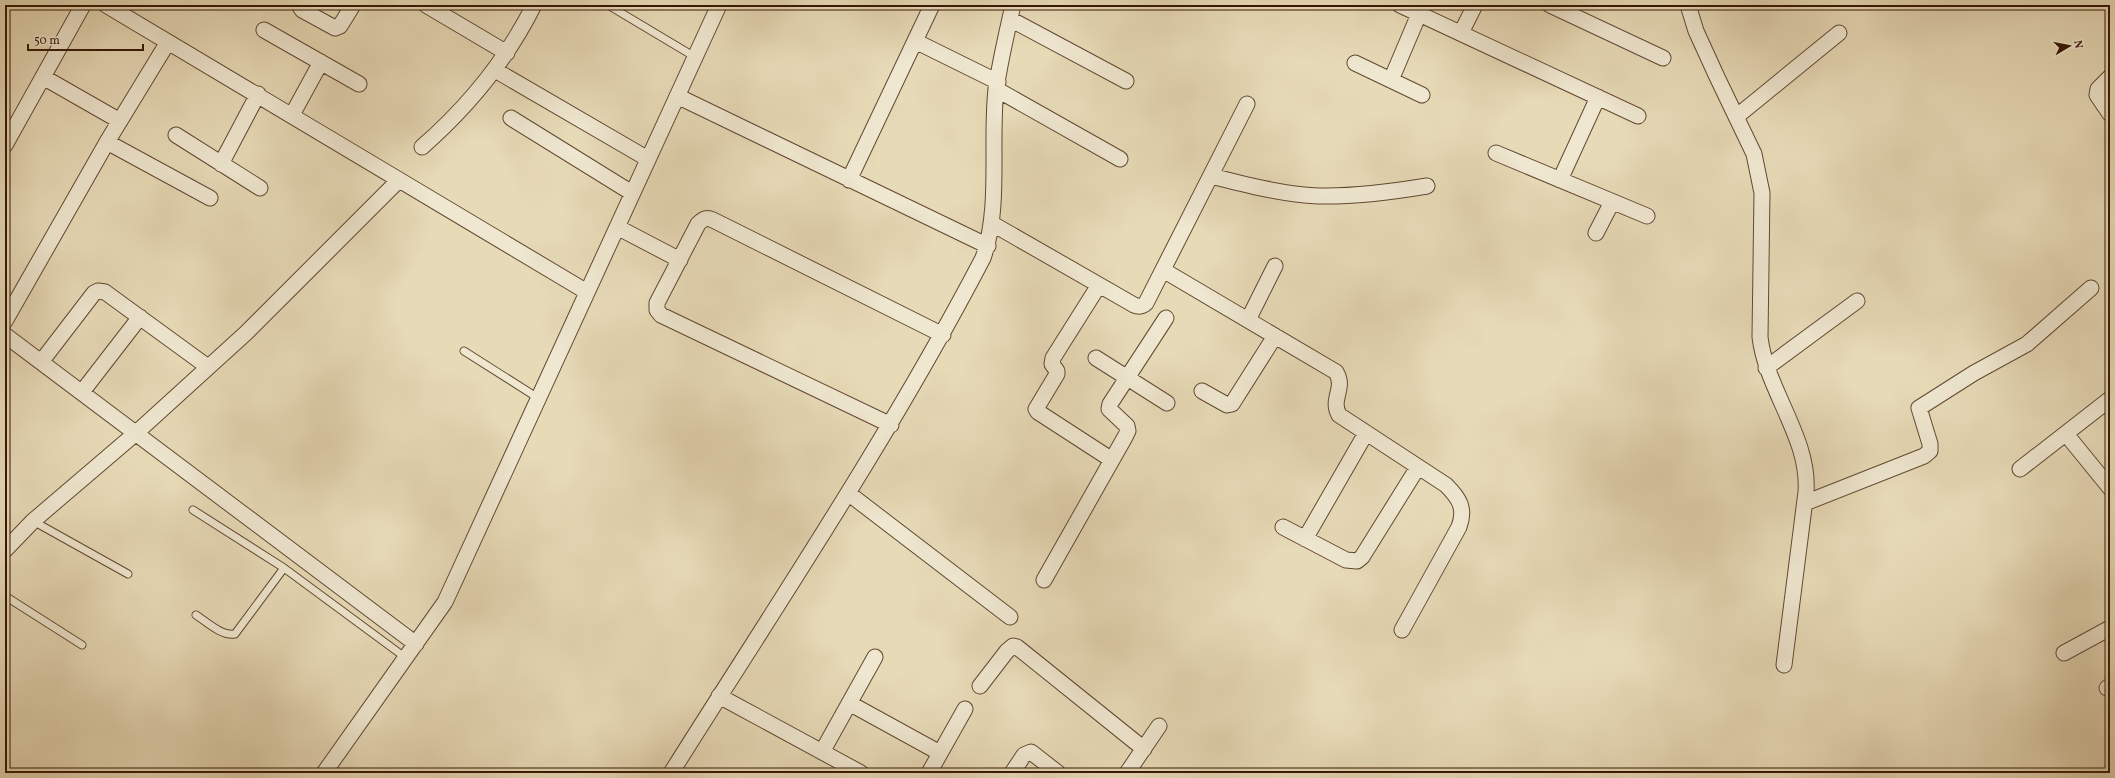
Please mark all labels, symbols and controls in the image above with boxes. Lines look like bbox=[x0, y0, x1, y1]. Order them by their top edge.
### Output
scale bar bbox=[28, 26, 143, 52]
north arrow bbox=[2049, 26, 2089, 66]
text: 50 m bbox=[34, 33, 60, 49]
text: N bbox=[2069, 39, 2085, 50]

